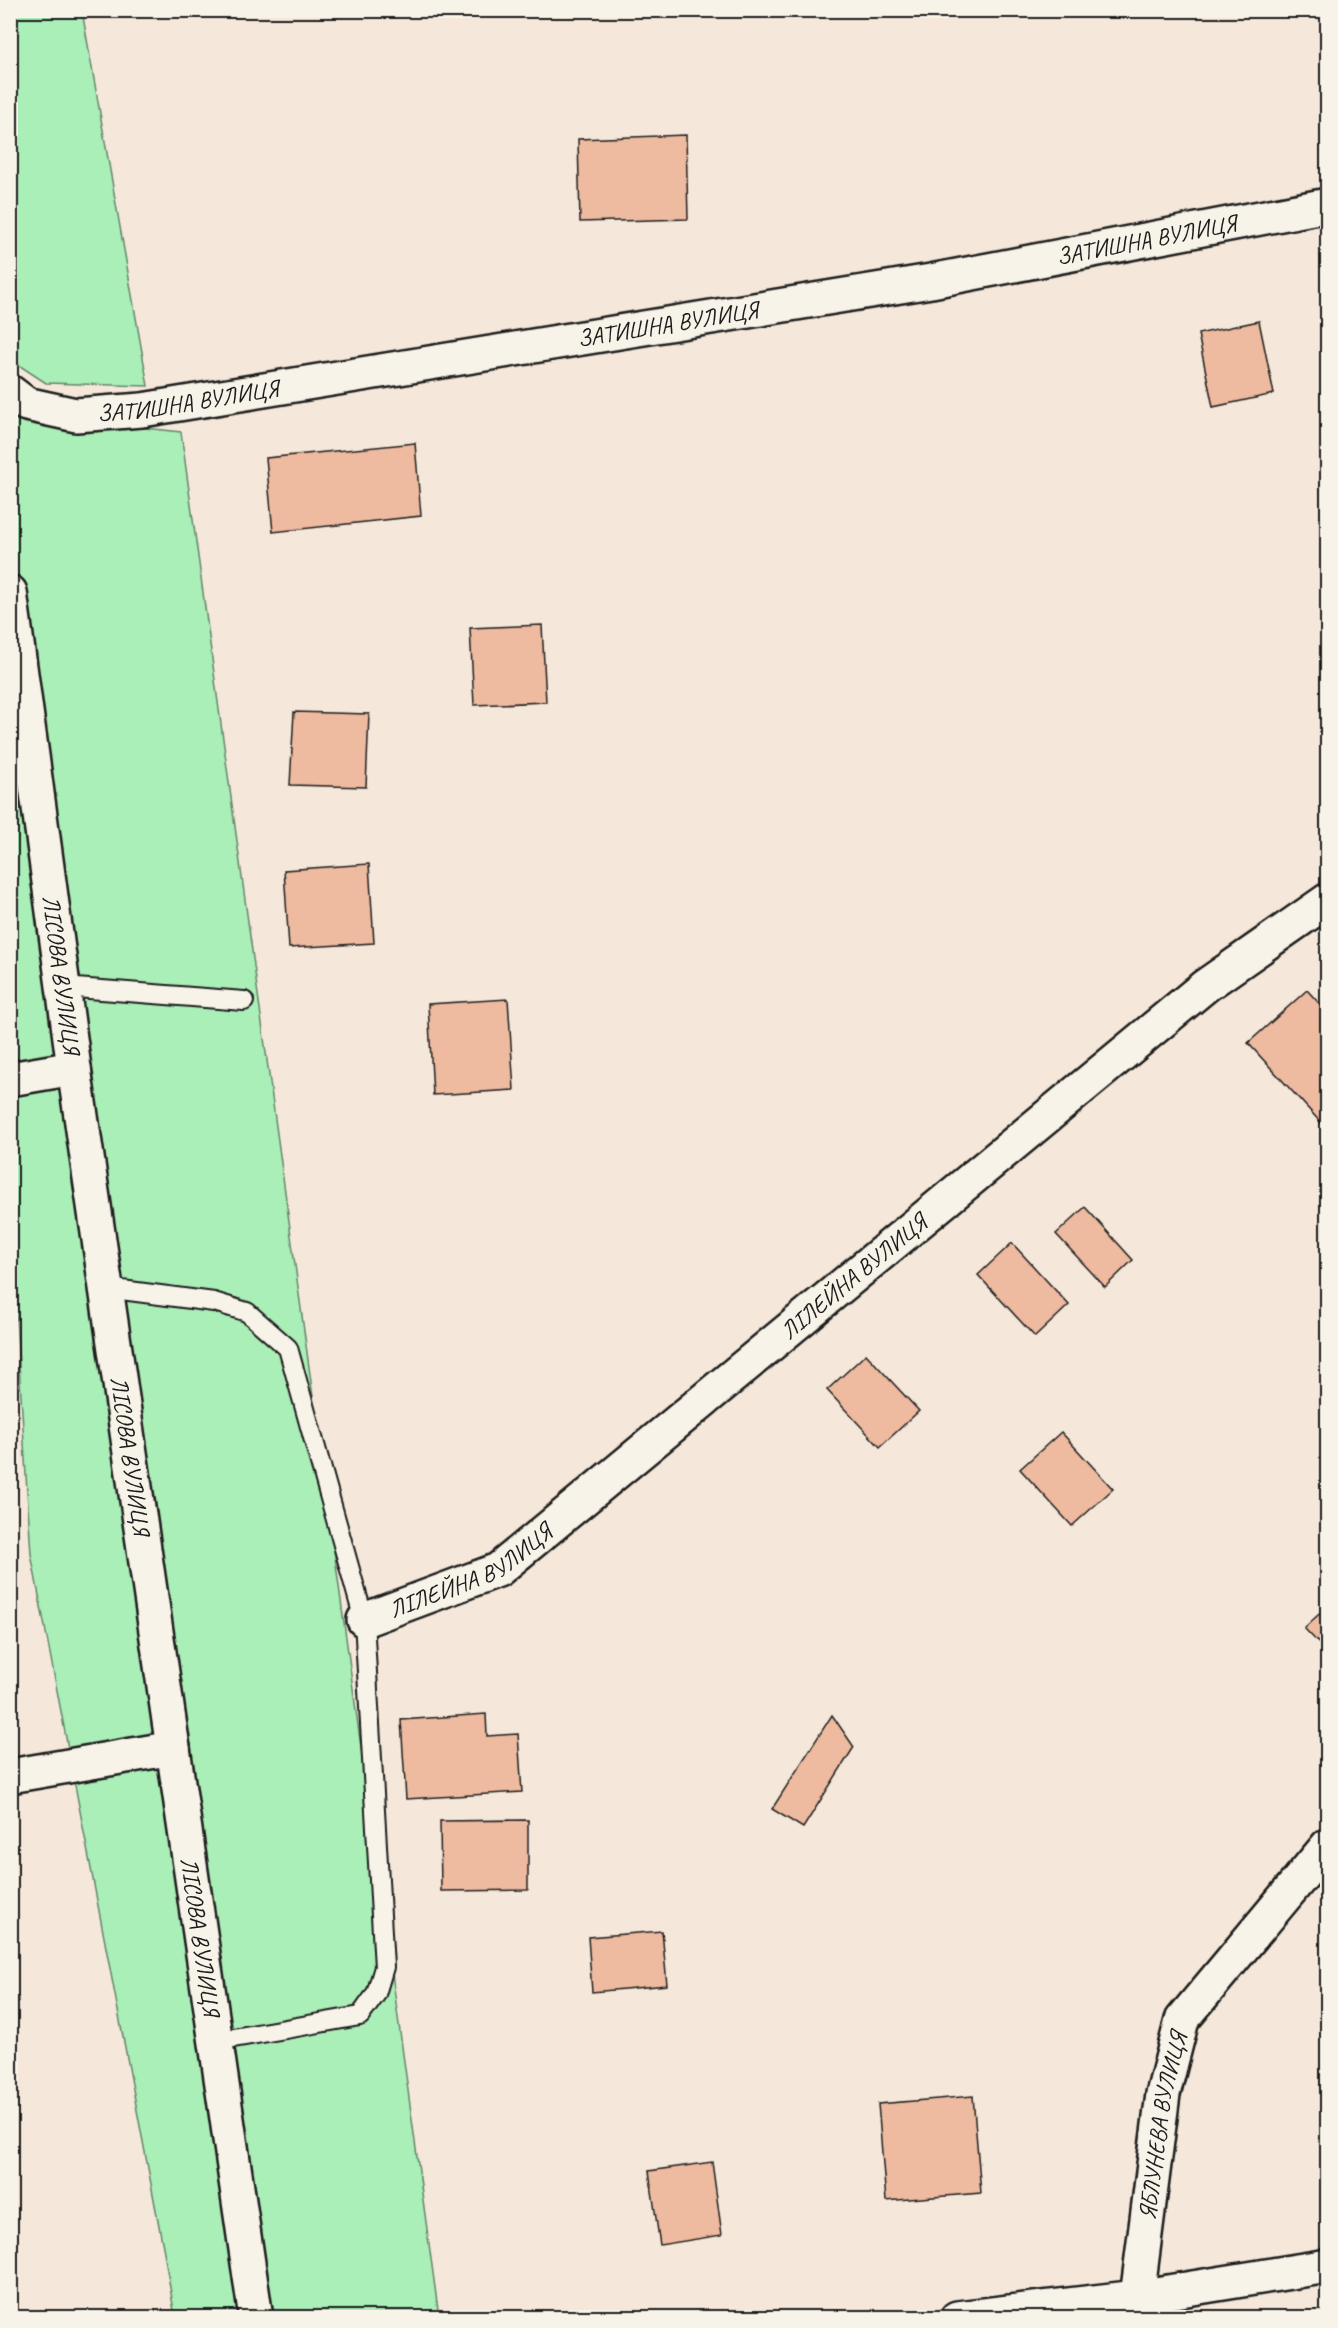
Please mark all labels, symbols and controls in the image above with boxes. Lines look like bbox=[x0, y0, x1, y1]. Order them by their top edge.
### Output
street label: ЗАТИШНА ВУЛИЦЯ bbox=[1054, 207, 1242, 272]
street label: ЗАТИШНА ВУЛИЦЯ bbox=[575, 294, 763, 354]
street label: ЗАТИШНА ВУЛИЦЯ bbox=[96, 372, 284, 428]
street label: ЛІСОВА ВУЛИЦЯ bbox=[36, 893, 87, 1059]
street label: ЛІЛЕЙНА ВУЛИЦЯ bbox=[774, 1205, 936, 1346]
street label: ЛІСОВА ВУЛИЦЯ bbox=[104, 1375, 157, 1540]
street label: ЛІЛЕЙНА ВУЛИЦЯ bbox=[385, 1514, 561, 1624]
street label: ЛІСОВА ВУЛИЦЯ bbox=[174, 1855, 227, 2021]
street label: ЯБЛУНЕВА ВУЛИЦЯ bbox=[1132, 2025, 1194, 2222]

